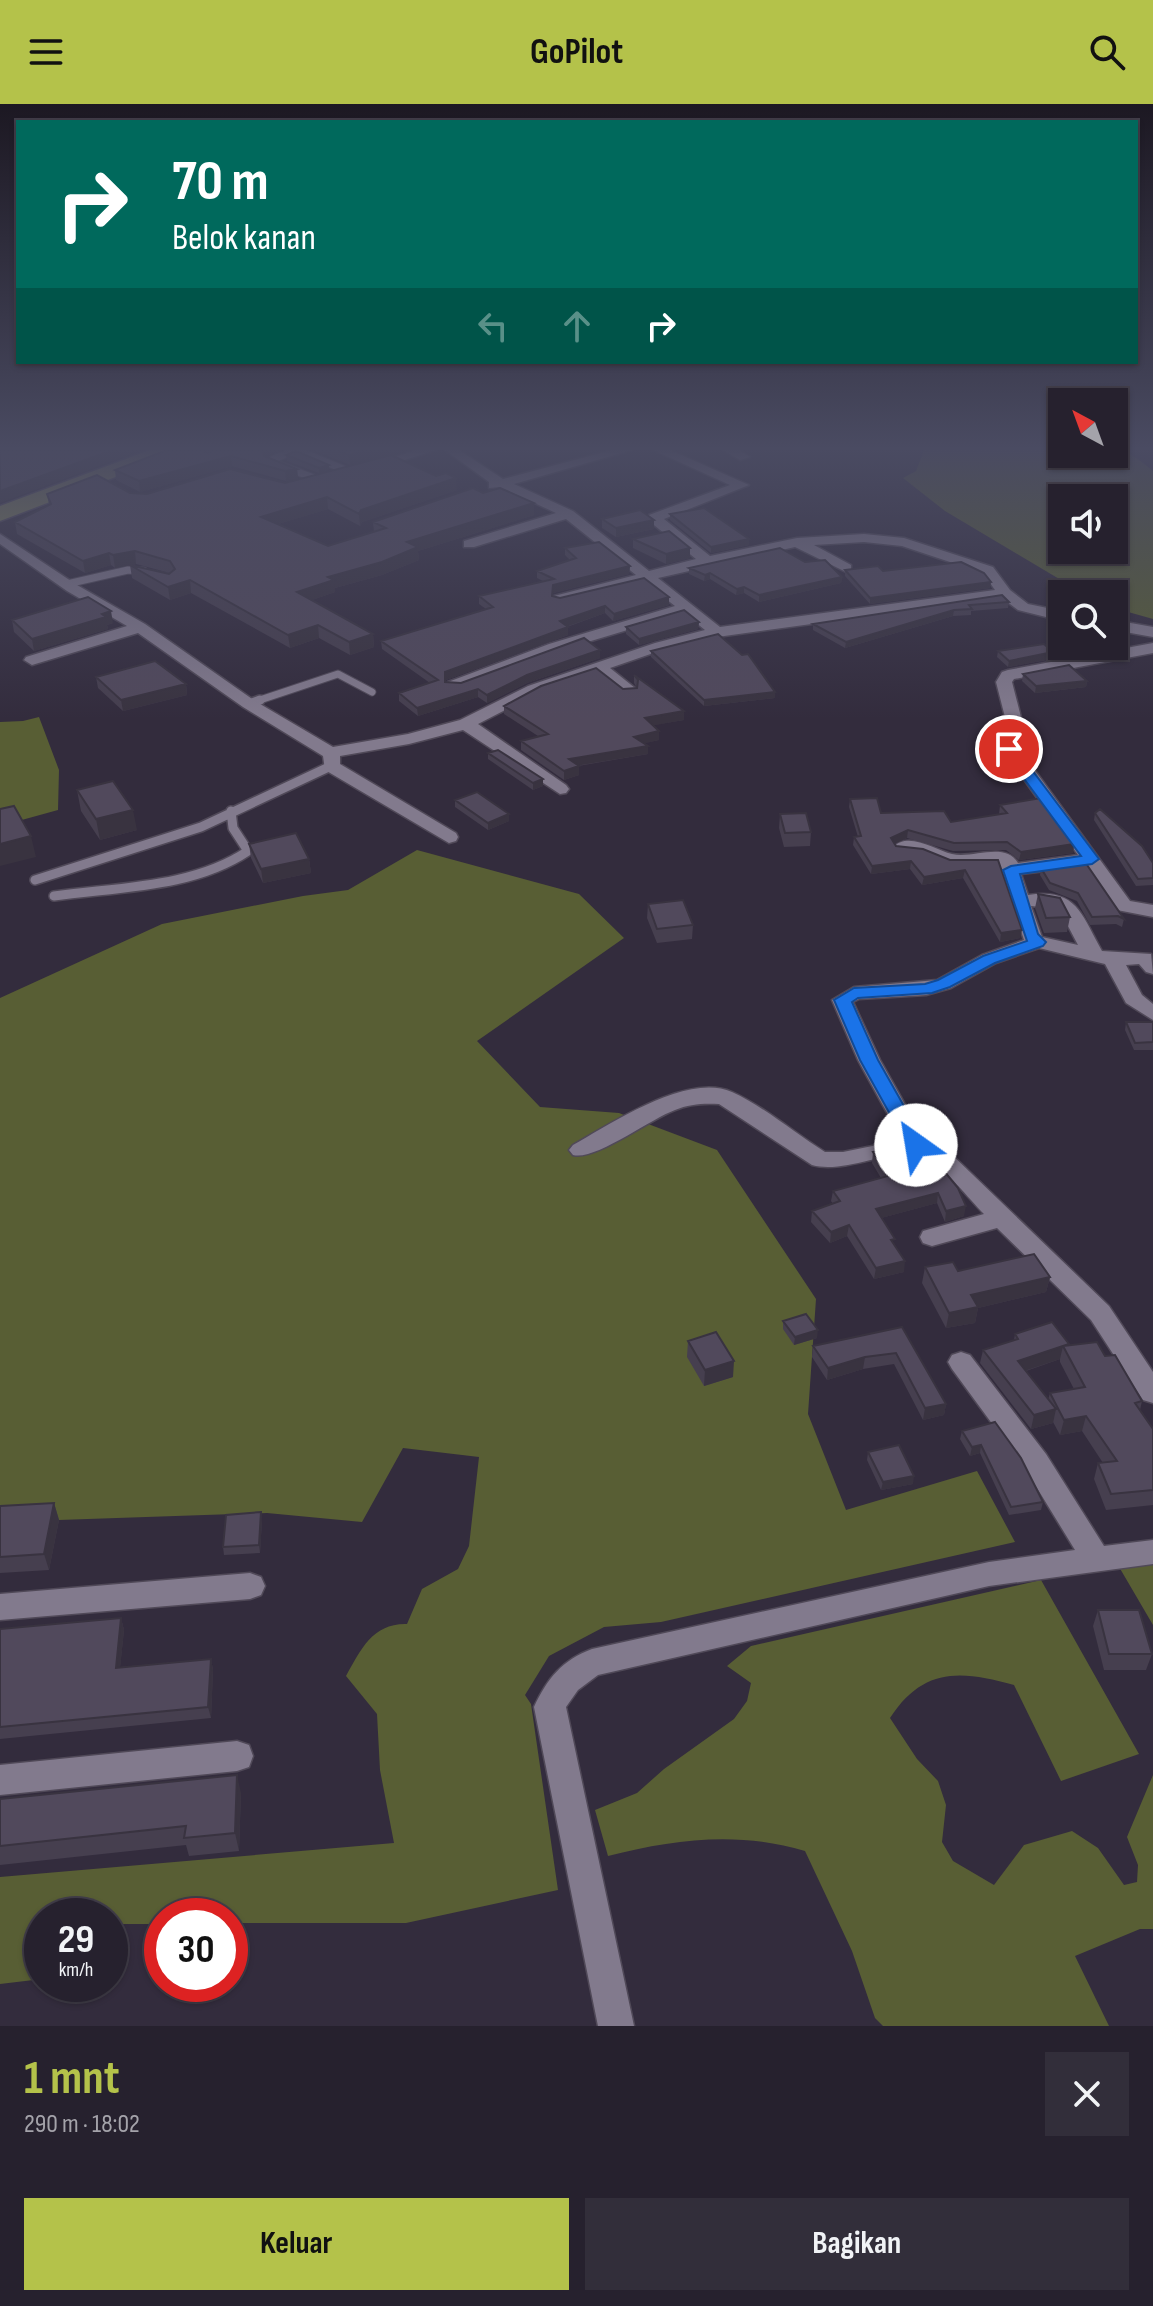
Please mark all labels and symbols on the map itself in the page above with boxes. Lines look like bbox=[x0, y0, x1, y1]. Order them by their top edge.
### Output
north arrow bbox=[1048, 388, 1128, 468]
pin bbox=[975, 715, 1043, 783]
position arrow bbox=[874, 1103, 958, 1187]
speed limit sign: 30 bbox=[144, 1898, 248, 2002]

